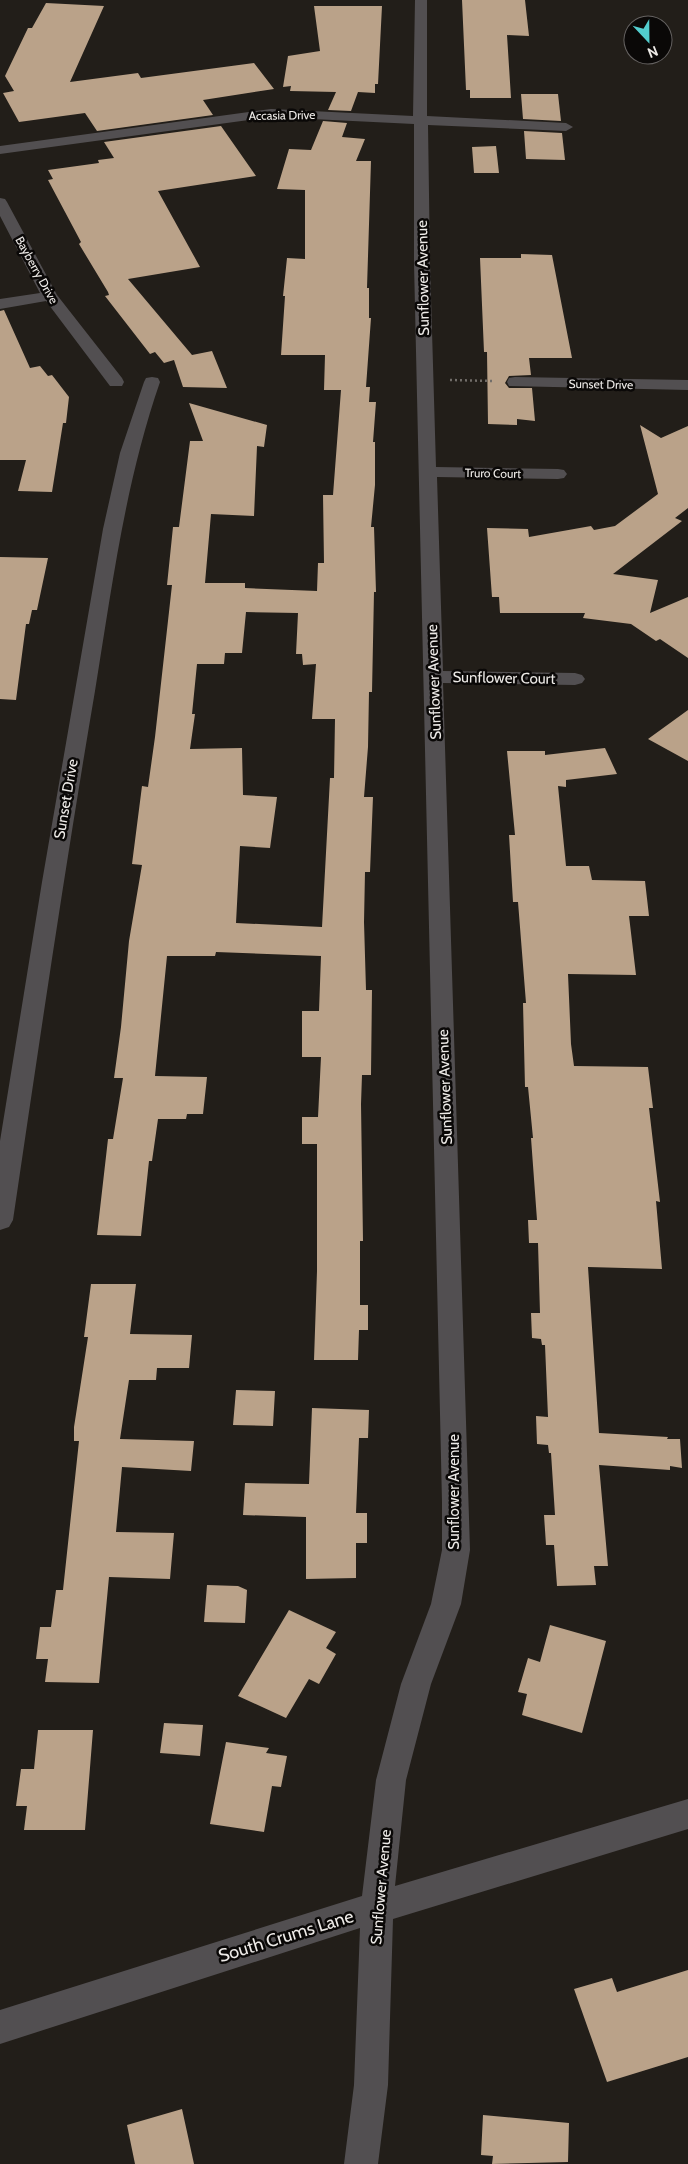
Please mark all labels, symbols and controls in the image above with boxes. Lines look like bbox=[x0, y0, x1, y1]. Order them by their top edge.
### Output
north arrow bbox=[623, 15, 673, 65]
text: N bbox=[645, 42, 661, 62]
street label: Accasia Drive bbox=[249, 107, 315, 123]
street label: Sunflower Avenue bbox=[413, 220, 433, 336]
street label: Bayberry Drive bbox=[12, 234, 62, 306]
street label: Sunset Drive bbox=[569, 376, 633, 392]
street label: Truro Court bbox=[465, 465, 521, 481]
street label: Sunflower Avenue bbox=[423, 624, 445, 740]
street label: Sunflower Court bbox=[452, 668, 556, 688]
street label: Sunset Drive bbox=[50, 757, 82, 840]
street label: Sunflower Avenue bbox=[434, 1029, 456, 1145]
street label: Sunflower Avenue bbox=[445, 1434, 463, 1550]
street label: Sunflower Avenue bbox=[367, 1828, 395, 1945]
street label: South Crums Lane bbox=[216, 1905, 356, 1967]

